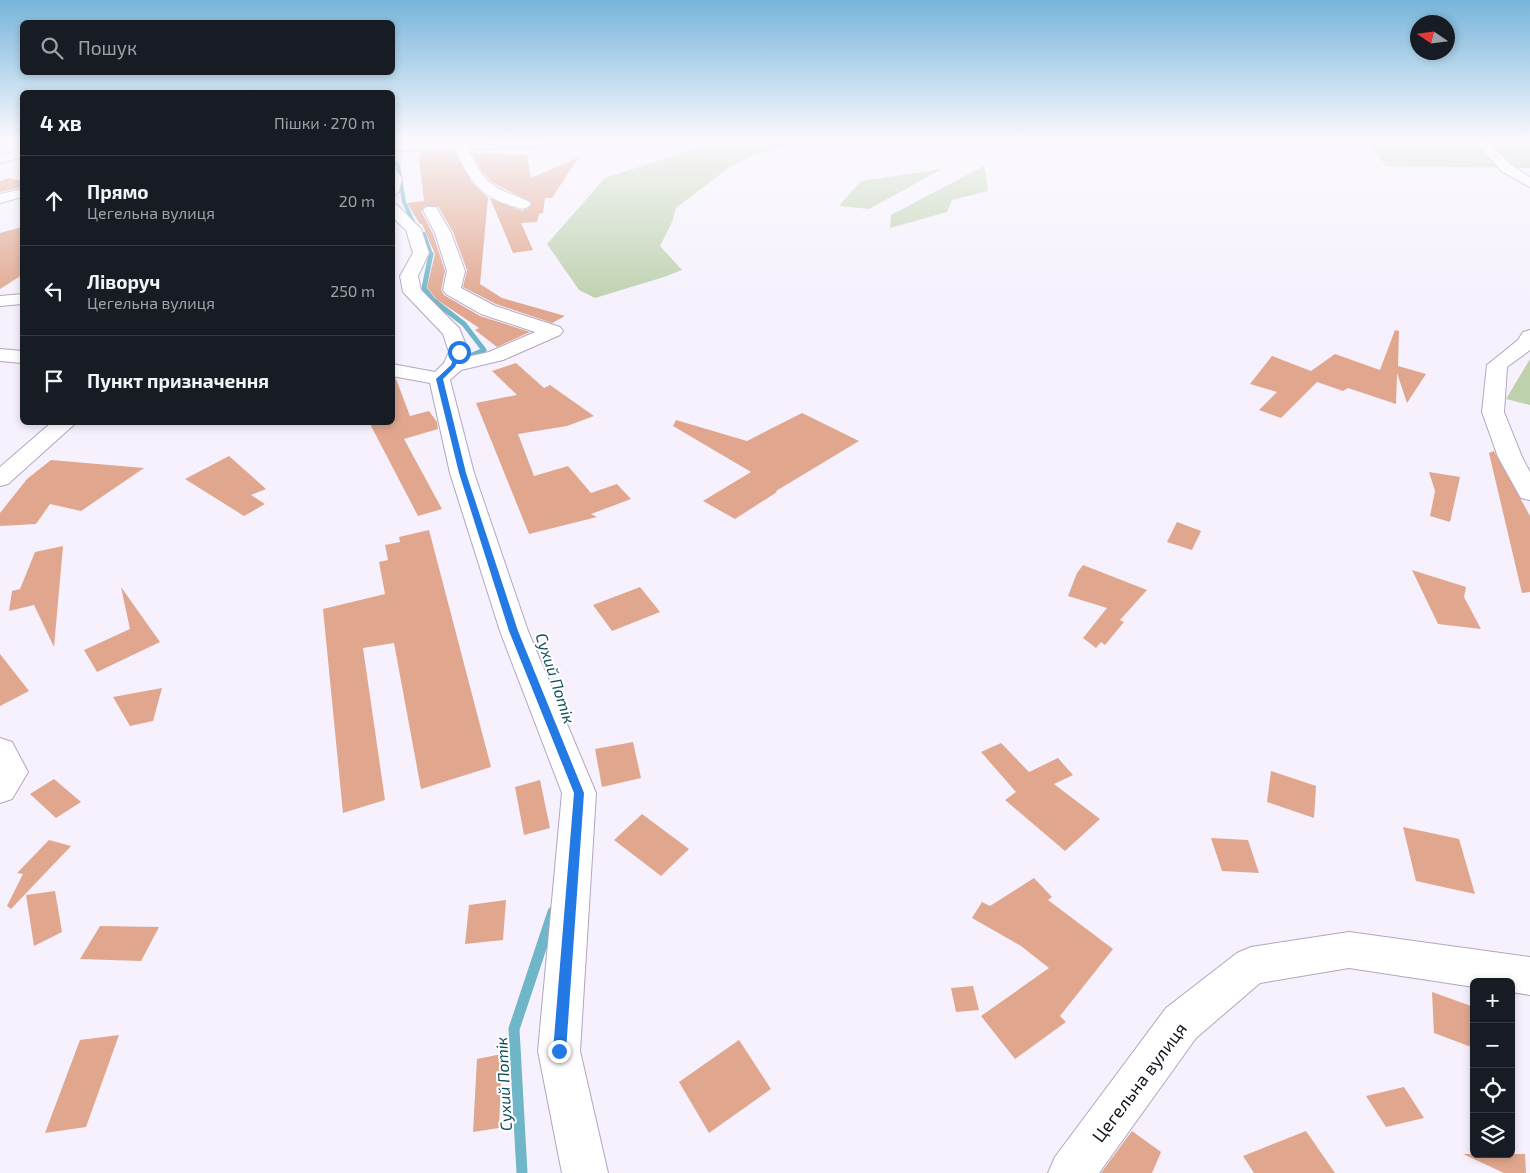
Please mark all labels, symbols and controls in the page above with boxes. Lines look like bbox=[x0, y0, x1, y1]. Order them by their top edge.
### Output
north arrow bbox=[1410, 15, 1455, 60]
search box bbox=[20, 20, 395, 75]
icon: search bbox=[38, 34, 66, 62]
text: Пошук bbox=[78, 36, 137, 59]
text: 4 хв bbox=[40, 110, 82, 135]
text: Пішки · 270 m bbox=[274, 113, 375, 132]
text: Прямо bbox=[87, 180, 149, 203]
icon: ahead bbox=[40, 187, 68, 215]
text: 20 m bbox=[339, 191, 375, 210]
text: Цегельна вулиця bbox=[87, 203, 215, 222]
text: Ліворуч bbox=[87, 270, 160, 293]
icon: left bbox=[40, 277, 68, 305]
text: 250 m bbox=[330, 281, 375, 300]
text: Цегельна вулиця bbox=[87, 293, 215, 312]
route start bbox=[448, 341, 471, 364]
icon: arrive bbox=[40, 367, 68, 395]
text: Пункт призначення bbox=[87, 369, 269, 392]
water label: Сухий Потік bbox=[532, 630, 580, 726]
map controls bbox=[1470, 978, 1515, 1158]
button: + bbox=[1470, 978, 1515, 1023]
street label: Цегельна вулиця bbox=[1087, 1018, 1191, 1146]
button: − bbox=[1470, 1023, 1515, 1068]
water label: Сухий Потік bbox=[491, 1036, 515, 1132]
route end bbox=[548, 1040, 571, 1063]
button: locate bbox=[1470, 1068, 1515, 1113]
button: layers bbox=[1470, 1113, 1515, 1158]

